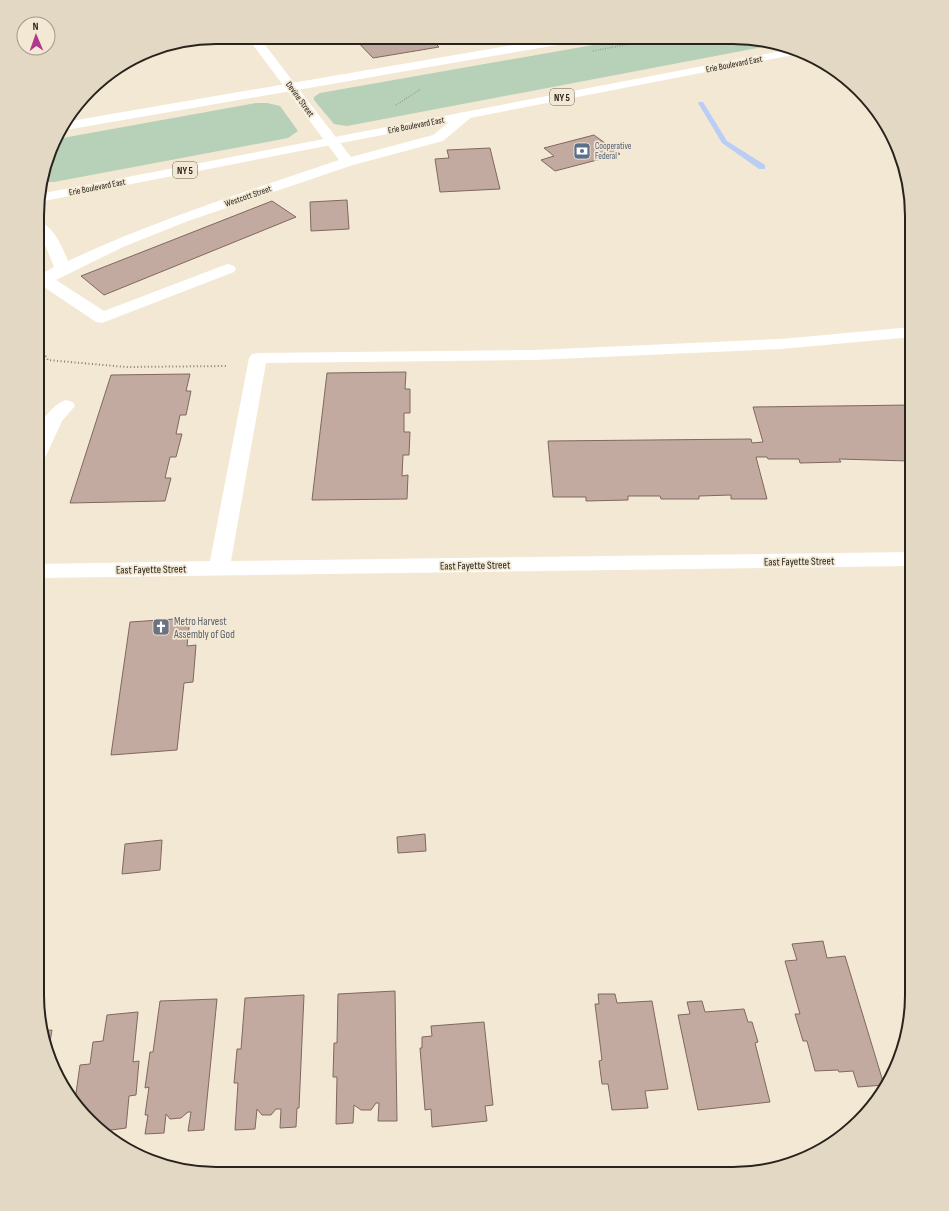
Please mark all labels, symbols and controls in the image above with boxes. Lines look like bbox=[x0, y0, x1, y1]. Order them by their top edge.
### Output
north arrow bbox=[16, 16, 56, 56]
text: N bbox=[33, 20, 39, 33]
street label: Erie Boulevard East bbox=[705, 54, 763, 75]
street label: Devine Street bbox=[283, 79, 316, 119]
road number: NY 5 bbox=[550, 89, 574, 105]
street label: Erie Boulevard East bbox=[387, 115, 445, 136]
bank icon: Cooperative Federal bbox=[572, 141, 592, 161]
place label: Cooperative Federal bbox=[595, 141, 632, 162]
road number: NY 5 bbox=[173, 162, 197, 178]
street label: Erie Boulevard East bbox=[68, 177, 126, 198]
street label: Westcott Street bbox=[223, 183, 273, 210]
street label: East Fayette Street bbox=[764, 554, 835, 569]
street label: East Fayette Street bbox=[440, 558, 511, 573]
street label: East Fayette Street bbox=[116, 562, 187, 577]
place label: Metro Harvest Assembly of God bbox=[173, 615, 235, 641]
church icon: Metro Harvest Assembly of God bbox=[151, 617, 171, 637]

